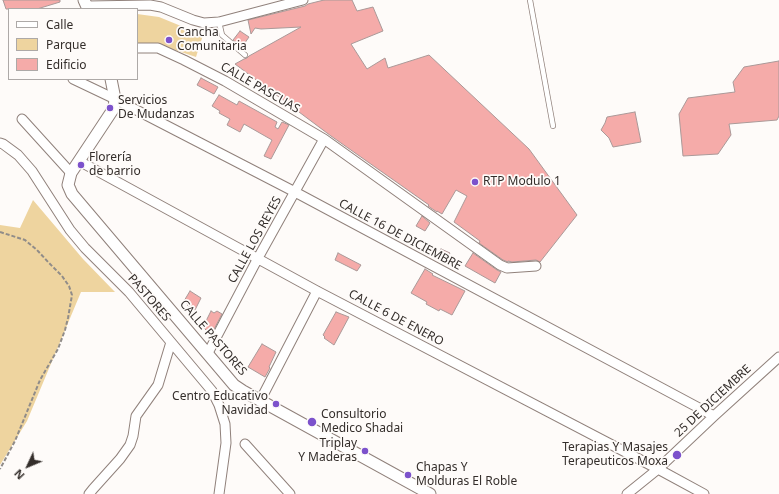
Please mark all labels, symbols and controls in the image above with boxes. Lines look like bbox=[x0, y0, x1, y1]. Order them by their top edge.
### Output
legend bbox=[8, 8, 138, 80]
text: Calle bbox=[46, 16, 73, 33]
place label: Cancha Comunitaria bbox=[177, 26, 247, 54]
marker: Cancha Comunitaria bbox=[164, 35, 174, 45]
text: Parque bbox=[46, 36, 86, 53]
text: Edificio bbox=[46, 56, 87, 73]
street label: CALLE PASCUAS bbox=[218, 60, 302, 116]
place label: Servicios De Mudanzas bbox=[118, 94, 195, 122]
marker: Servicios De Mudanzas bbox=[105, 103, 115, 113]
place label: Florería de barrio bbox=[89, 151, 141, 179]
marker: Florería de barrio bbox=[76, 160, 86, 170]
place label: RTP Modulo 1 bbox=[483, 175, 561, 189]
marker: RTP Modulo 1 bbox=[470, 177, 480, 187]
street label: CALLE LOS REYES bbox=[225, 194, 285, 286]
street label: CALLE 16 DE DICIEMBRE bbox=[336, 196, 464, 274]
street label: PASTORES bbox=[125, 272, 173, 324]
street label: CALLE 6 DE ENERO bbox=[346, 287, 446, 349]
street label: CALLE PASTORES bbox=[176, 297, 250, 379]
street label: 25 DE DICIEMBRE bbox=[672, 362, 754, 440]
place label: Centro Educativo Navidad bbox=[172, 390, 268, 418]
marker: Centro Educativo Navidad bbox=[271, 399, 281, 409]
place label: Consultorio Medico Shadai bbox=[321, 408, 403, 436]
marker: Consultorio Medico Shadai bbox=[306, 416, 318, 428]
place label: Triplay Y Maderas bbox=[298, 437, 357, 465]
place label: Terapias Y Masajes Terapeuticos Moxa bbox=[562, 441, 668, 469]
north arrow bbox=[8, 446, 48, 486]
marker: Triplay Y Maderas bbox=[360, 446, 370, 456]
marker: Terapias Y Masajes Terapeuticos Moxa bbox=[671, 449, 683, 461]
place label: Chapas Y Molduras El Roble bbox=[416, 461, 517, 489]
text: N bbox=[11, 466, 28, 483]
marker: Chapas Y Molduras El Roble bbox=[403, 470, 413, 480]

